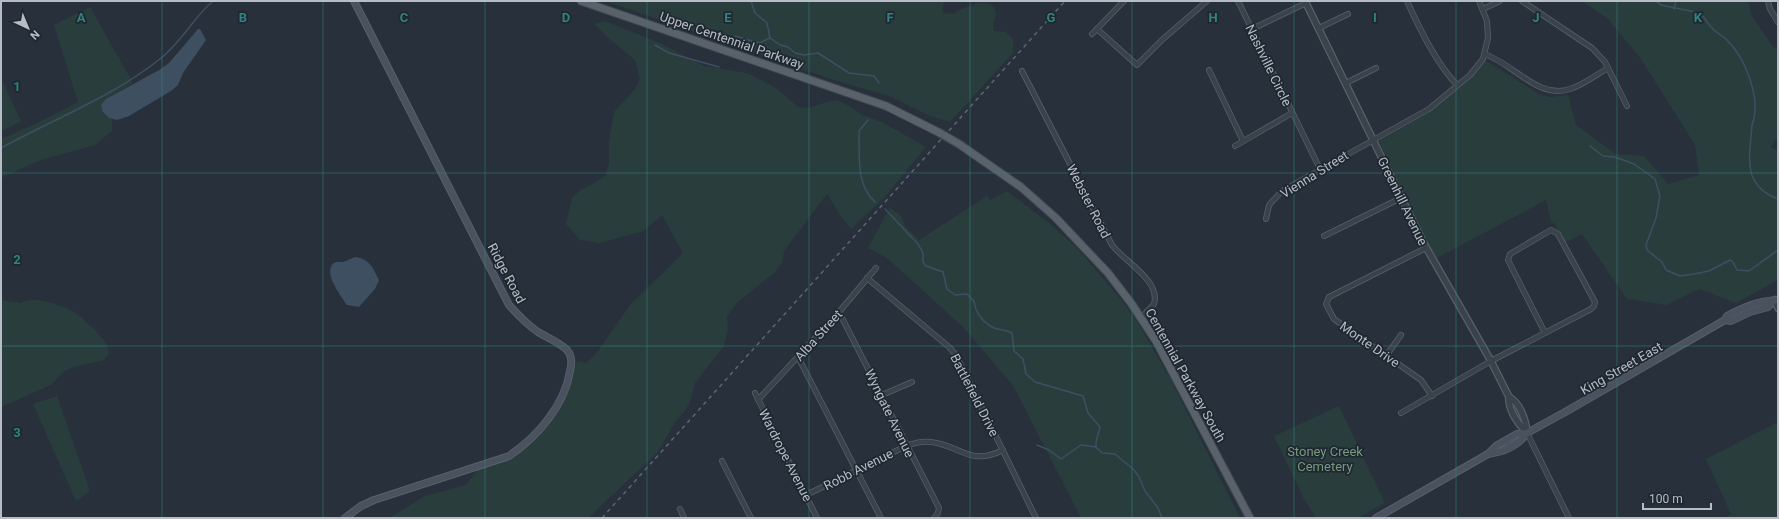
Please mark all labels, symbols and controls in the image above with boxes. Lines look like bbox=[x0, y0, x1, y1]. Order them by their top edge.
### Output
north arrow bbox=[8, 8, 48, 48]
street label: Upper Centennial Parkway bbox=[658, 9, 806, 72]
text: A bbox=[77, 10, 86, 25]
text: B bbox=[239, 10, 247, 25]
text: C bbox=[400, 10, 409, 25]
text: D bbox=[562, 10, 570, 25]
text: E bbox=[724, 10, 732, 25]
text: F bbox=[886, 10, 894, 25]
text: G bbox=[1047, 10, 1056, 25]
text: H bbox=[1208, 10, 1218, 25]
text: I bbox=[1373, 10, 1377, 25]
text: J bbox=[1532, 10, 1540, 25]
text: K bbox=[1694, 10, 1703, 25]
street label: Nashville Circle bbox=[1242, 22, 1295, 109]
text: N bbox=[27, 27, 42, 42]
text: 1 bbox=[13, 79, 21, 94]
street label: Vienna Street bbox=[1278, 148, 1351, 201]
street label: Greenhill Avenue bbox=[1375, 155, 1430, 248]
street label: Webster Road bbox=[1064, 162, 1114, 241]
street label: Ridge Road bbox=[485, 241, 529, 306]
text: 2 bbox=[13, 252, 21, 267]
street label: Centennial Parkway South bbox=[1142, 306, 1229, 445]
street label: Alba Street bbox=[792, 307, 845, 364]
street label: Monte Drive bbox=[1337, 318, 1403, 371]
street label: King Street East bbox=[1578, 339, 1665, 398]
street label: Battlefield Drive bbox=[947, 351, 1002, 439]
street label: Wyngate Avenue bbox=[862, 367, 917, 460]
street label: Wardrope Avenue bbox=[756, 407, 815, 504]
text: 3 bbox=[13, 425, 21, 440]
park label: Stoney Creek Cemetery bbox=[1287, 444, 1363, 474]
street label: Robb Avenue bbox=[821, 446, 895, 493]
scale bar bbox=[1643, 485, 1711, 511]
text: 100 m bbox=[1649, 492, 1683, 506]

